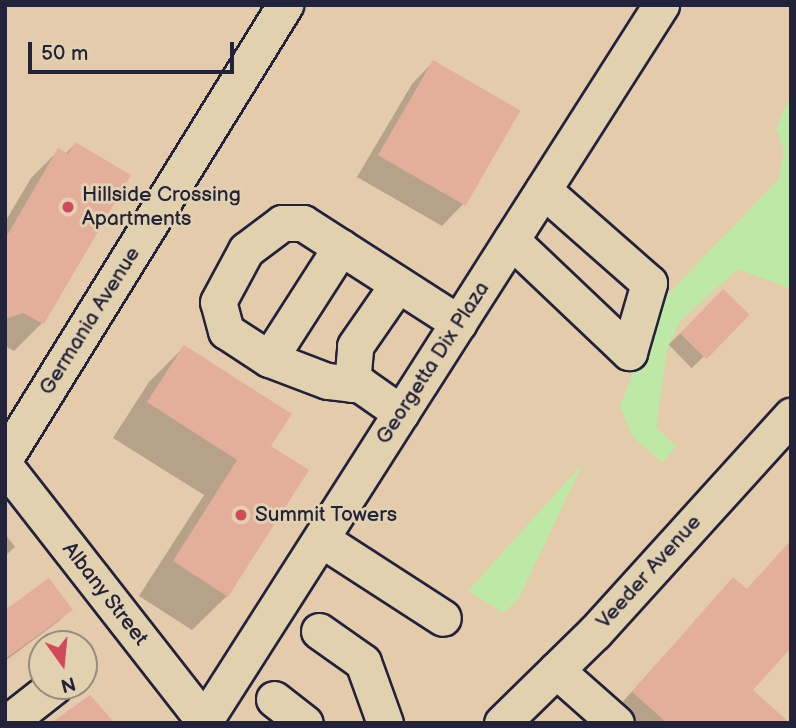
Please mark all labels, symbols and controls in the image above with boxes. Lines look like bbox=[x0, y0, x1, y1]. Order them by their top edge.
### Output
scale bar bbox=[32, 28, 238, 72]
text: 50 m bbox=[41, 41, 88, 66]
place label: Hillside Crossing Apartments bbox=[82, 182, 241, 232]
marker: Hillside Crossing Apartments bbox=[60, 199, 76, 215]
street label: Germania Avenue bbox=[34, 242, 146, 400]
street label: Georgetta Dix Plaza bbox=[371, 277, 495, 449]
place label: Summit Towers bbox=[255, 502, 398, 528]
marker: Summit Towers bbox=[233, 507, 249, 523]
street label: Veeder Avenue bbox=[591, 510, 707, 634]
street label: Albany Street bbox=[56, 537, 154, 651]
north arrow bbox=[28, 630, 98, 700]
text: N bbox=[58, 671, 78, 697]

